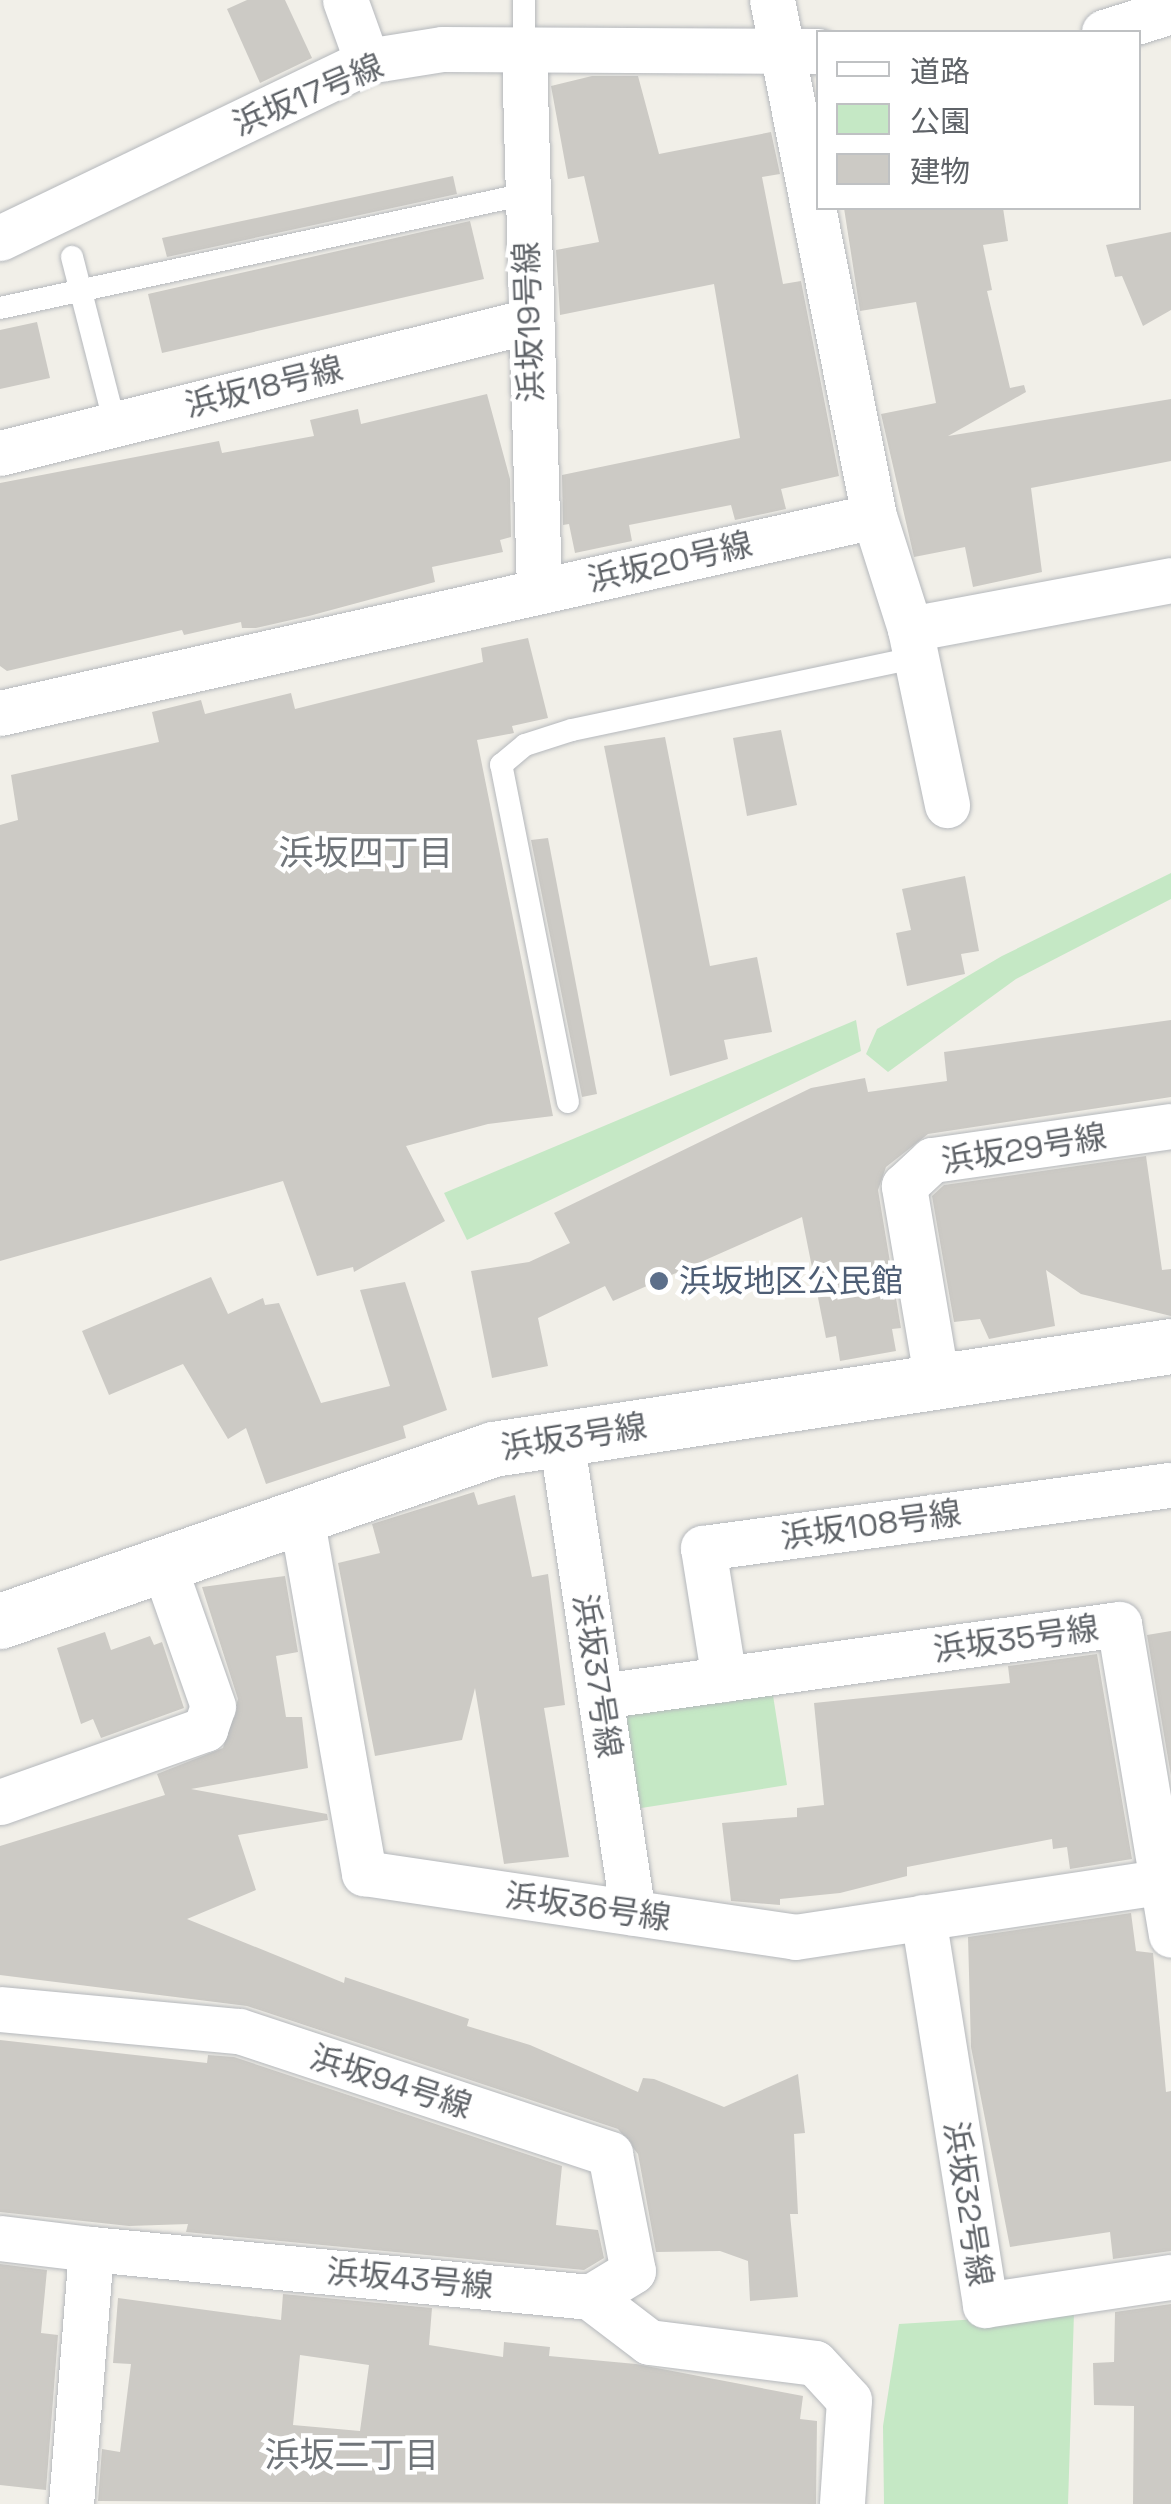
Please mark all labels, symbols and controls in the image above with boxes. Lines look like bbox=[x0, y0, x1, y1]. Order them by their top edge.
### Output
legend bbox=[816, 30, 1141, 210]
street label: 浜坂17号線 bbox=[227, 46, 389, 144]
text: 道路 bbox=[910, 52, 970, 91]
text: 公園 bbox=[910, 102, 970, 141]
text: 建物 bbox=[910, 152, 970, 191]
street label: 浜坂19号線 bbox=[507, 241, 551, 403]
street label: 浜坂18号線 bbox=[181, 349, 347, 425]
street label: 浜坂20号線 bbox=[584, 524, 756, 600]
district label: 浜坂四丁目 bbox=[279, 832, 453, 874]
street label: 浜坂29号線 bbox=[939, 1117, 1109, 1181]
place label: 浜坂地区公民館 bbox=[679, 1262, 903, 1300]
marker: 浜坂地区公民館 bbox=[648, 1270, 670, 1292]
street label: 浜坂3号線 bbox=[498, 1407, 650, 1467]
street label: 浜坂108号線 bbox=[778, 1493, 964, 1557]
street label: 浜坂37号線 bbox=[565, 1591, 629, 1761]
street label: 浜坂35号線 bbox=[931, 1608, 1101, 1670]
street label: 浜坂36号線 bbox=[503, 1876, 673, 1938]
street label: 浜坂94号線 bbox=[305, 2038, 477, 2126]
street label: 浜坂32号線 bbox=[936, 2119, 1000, 2289]
street label: 浜坂43号線 bbox=[325, 2253, 495, 2305]
district label: 浜坂二丁目 bbox=[265, 2434, 439, 2476]

